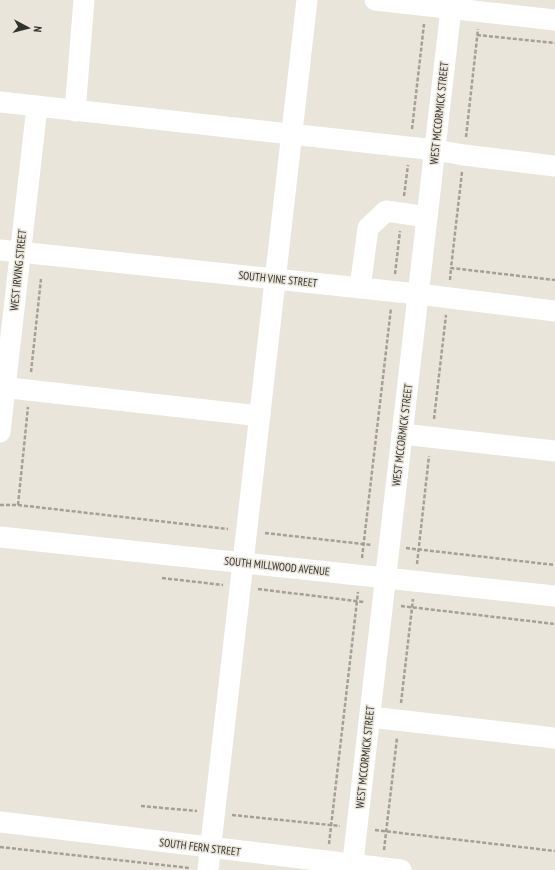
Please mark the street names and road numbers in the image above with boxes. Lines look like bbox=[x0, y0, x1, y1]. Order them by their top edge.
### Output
street label: WEST MCCORMICK STREET bbox=[427, 61, 451, 165]
street label: WEST IRVING STREET bbox=[7, 229, 29, 311]
street label: SOUTH VINE STREET bbox=[238, 268, 318, 290]
street label: WEST MCCORMICK STREET bbox=[389, 383, 415, 487]
street label: SOUTH MILLWOOD AVENUE bbox=[224, 554, 331, 579]
street label: WEST MCCORMICK STREET bbox=[353, 705, 377, 809]
street label: SOUTH FERN STREET bbox=[159, 835, 241, 859]

